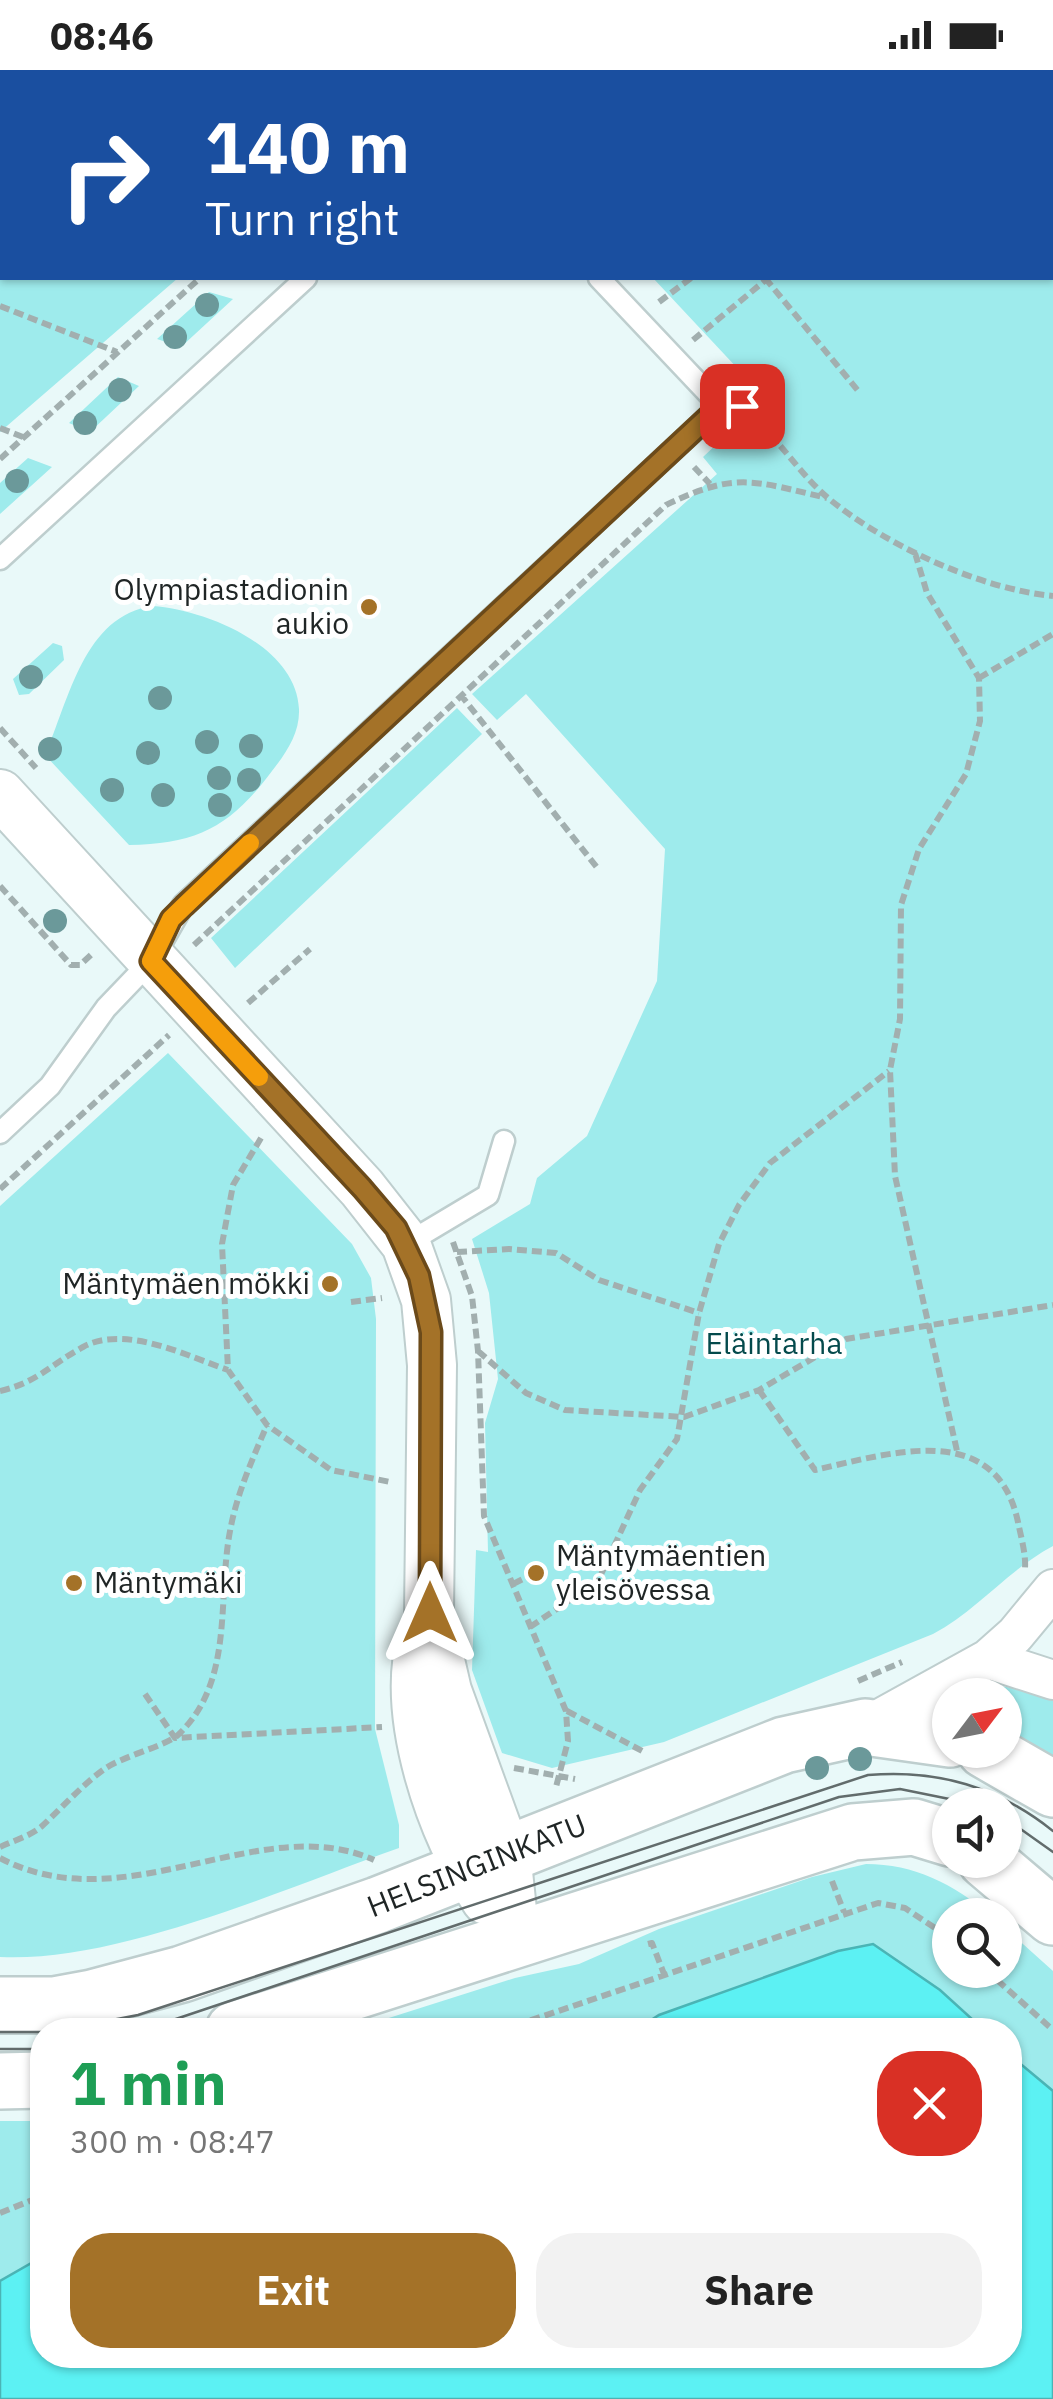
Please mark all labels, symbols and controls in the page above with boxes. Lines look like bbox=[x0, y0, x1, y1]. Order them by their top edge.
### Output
text: 08:46 bbox=[50, 11, 154, 60]
text: 140 m bbox=[205, 101, 410, 192]
icon: right bbox=[40, 110, 170, 240]
text: Turn right bbox=[205, 189, 400, 247]
pin bbox=[700, 364, 785, 449]
icon: arrive bbox=[715, 379, 770, 434]
place label: Olympiastadionin aukio bbox=[114, 569, 349, 642]
marker: Olympiastadionin aukio bbox=[358, 596, 380, 618]
place label: Mäntymäen mökki bbox=[62, 1263, 310, 1302]
marker: Mäntymäen mökki bbox=[319, 1273, 341, 1295]
park label: Eläintarha bbox=[706, 1323, 842, 1362]
place label: Mäntymäentien yleisövessa bbox=[556, 1535, 766, 1608]
position arrow bbox=[378, 1561, 482, 1665]
place label: Mäntymäki bbox=[94, 1562, 242, 1601]
marker: Mäntymäentien yleisövessa bbox=[525, 1562, 547, 1584]
marker: Mäntymäki bbox=[63, 1572, 85, 1594]
north arrow bbox=[932, 1678, 1022, 1768]
map controls bbox=[932, 1678, 1022, 1988]
button: sound bbox=[932, 1788, 1022, 1878]
street label: HELSINGINKATU bbox=[361, 1804, 592, 1925]
button: search bbox=[932, 1898, 1022, 1988]
text: 1 min bbox=[70, 2043, 227, 2122]
button: close bbox=[877, 2051, 982, 2156]
text: 300 m · 08:47 bbox=[70, 2120, 275, 2162]
button: Exit bbox=[70, 2233, 516, 2348]
button: Share bbox=[536, 2233, 982, 2348]

